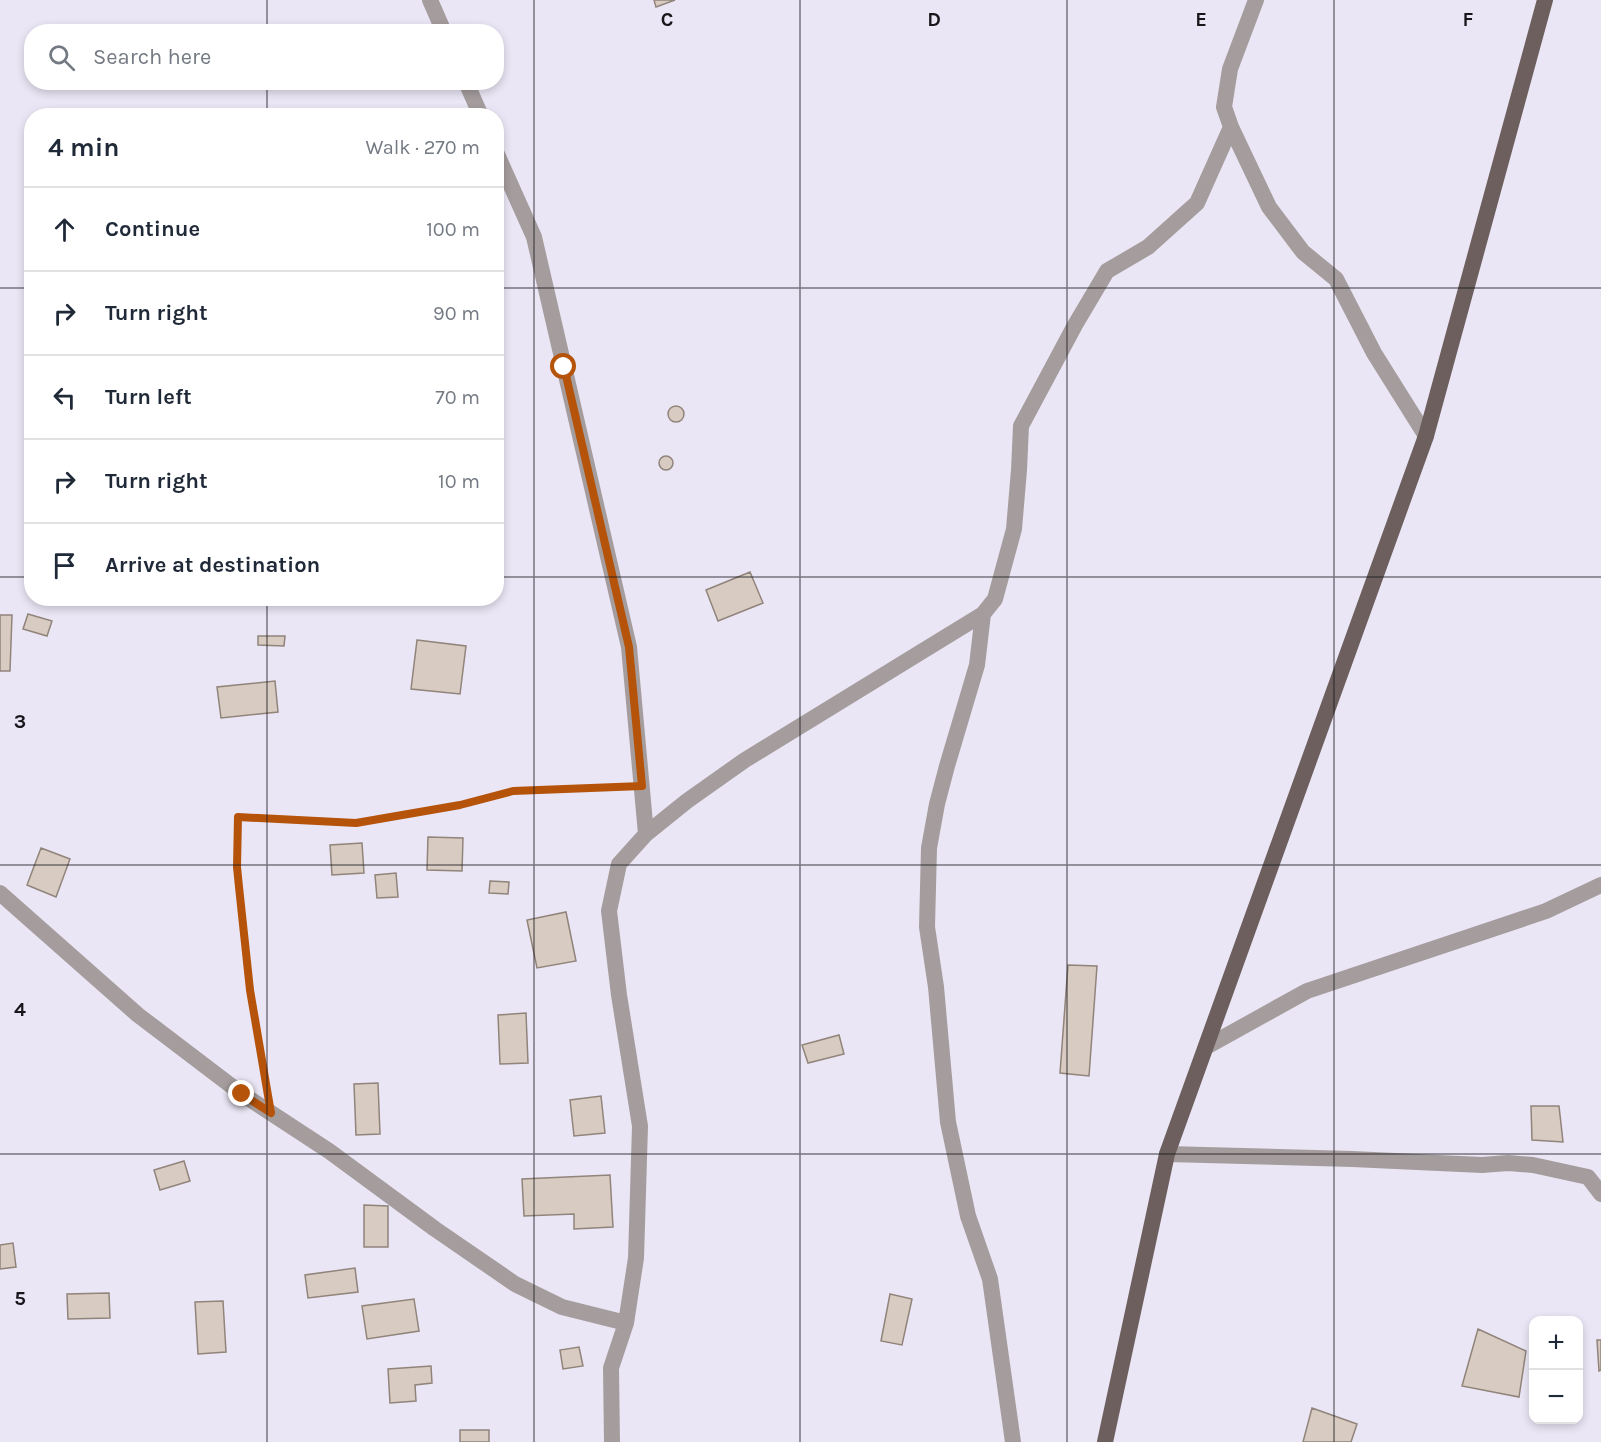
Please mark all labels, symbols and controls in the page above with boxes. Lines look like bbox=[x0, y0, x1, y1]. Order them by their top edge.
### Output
text: C bbox=[661, 8, 673, 31]
text: D bbox=[927, 8, 941, 31]
text: E bbox=[1195, 8, 1207, 31]
text: F bbox=[1463, 8, 1474, 31]
search box bbox=[24, 24, 504, 90]
icon: search bbox=[45, 41, 78, 74]
text: Search here bbox=[93, 44, 211, 70]
text: 4 min bbox=[48, 132, 119, 163]
text: Walk · 270 m bbox=[366, 136, 480, 159]
icon: ahead bbox=[48, 213, 81, 246]
text: Continue bbox=[105, 216, 200, 242]
text: 100 m bbox=[426, 218, 480, 241]
icon: right bbox=[48, 297, 81, 330]
text: Turn right bbox=[105, 300, 208, 326]
text: 90 m bbox=[433, 302, 480, 325]
route start bbox=[550, 353, 576, 379]
icon: left bbox=[48, 381, 81, 414]
text: Turn left bbox=[105, 384, 192, 410]
text: 70 m bbox=[435, 386, 480, 409]
icon: right bbox=[48, 465, 81, 498]
text: Turn right bbox=[105, 468, 208, 494]
text: 10 m bbox=[438, 470, 480, 493]
icon: arrive bbox=[48, 549, 81, 582]
text: Arrive at destination bbox=[105, 552, 320, 578]
text: 3 bbox=[14, 710, 26, 733]
text: 4 bbox=[14, 998, 26, 1021]
route end bbox=[228, 1080, 254, 1106]
text: 5 bbox=[14, 1287, 26, 1310]
map controls bbox=[1529, 1316, 1583, 1424]
button: + bbox=[1529, 1316, 1583, 1370]
button: − bbox=[1529, 1370, 1583, 1424]

